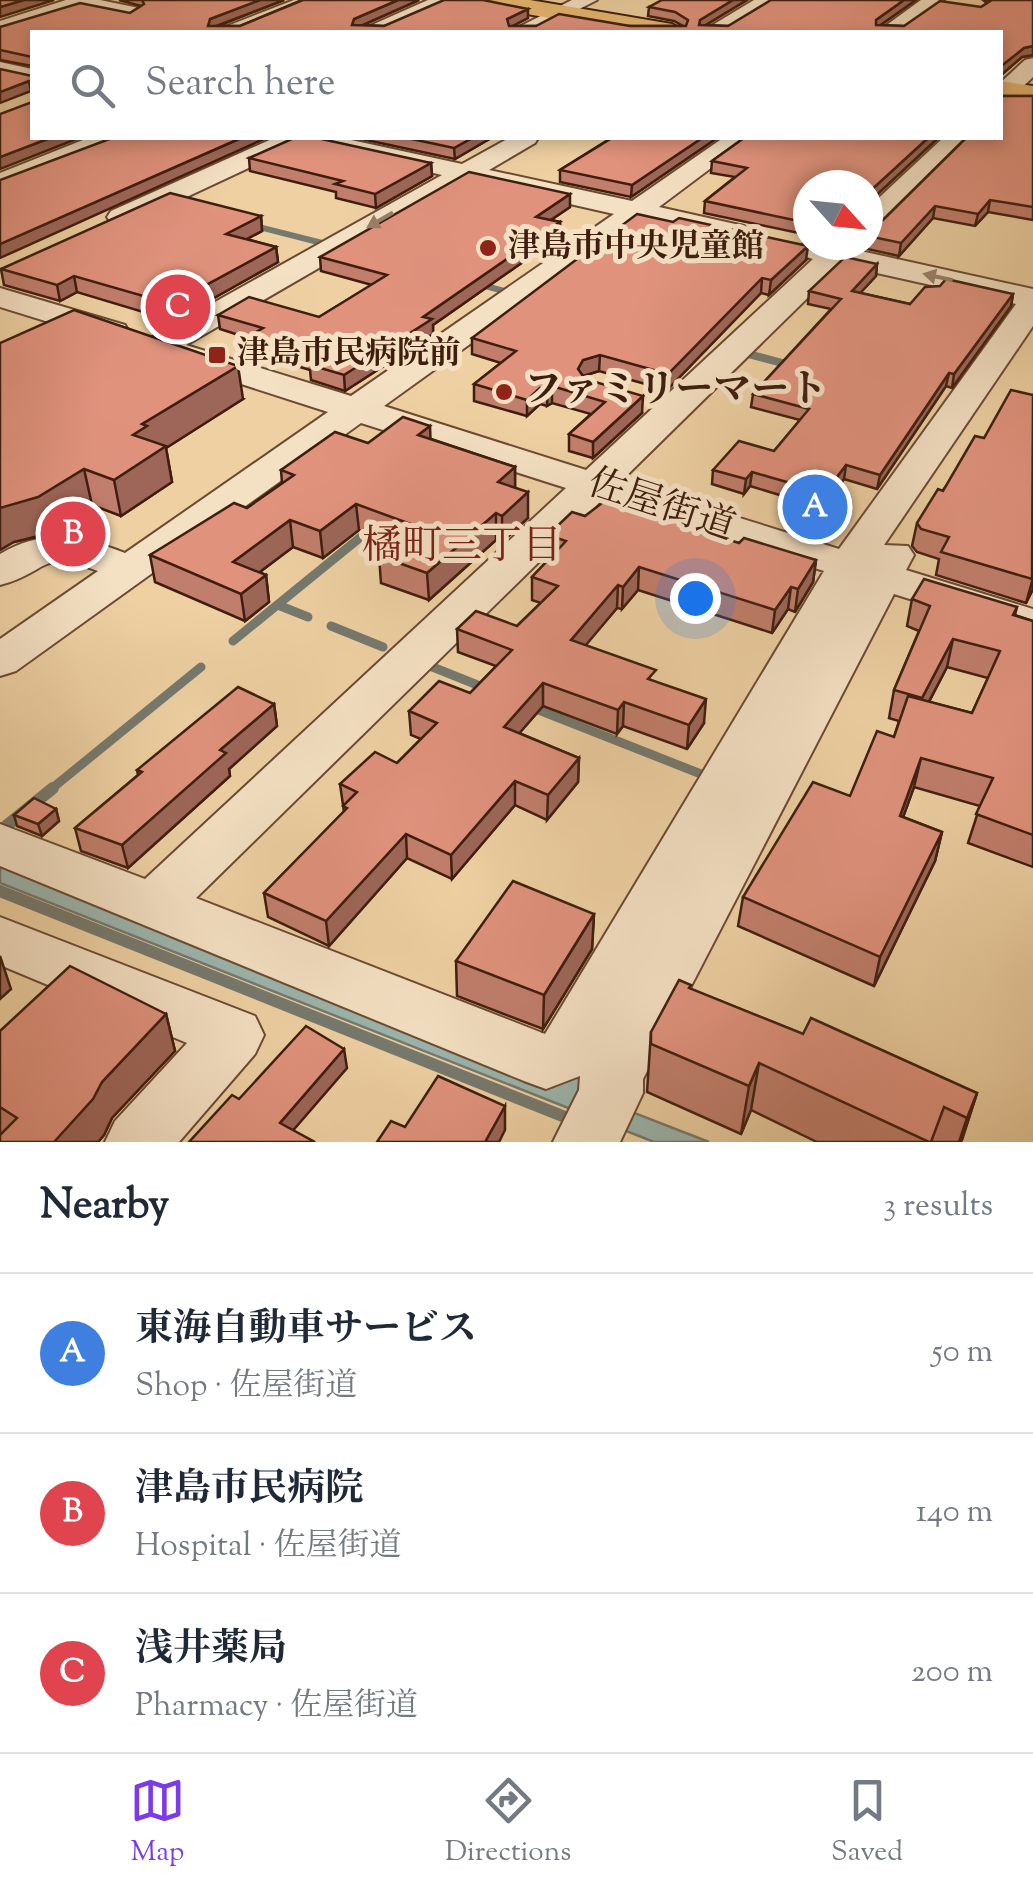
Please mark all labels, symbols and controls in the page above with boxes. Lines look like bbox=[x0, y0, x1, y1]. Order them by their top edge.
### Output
search box bbox=[30, 30, 1003, 140]
icon: search bbox=[65, 58, 120, 113]
text: Search here bbox=[145, 58, 336, 112]
north arrow bbox=[793, 170, 883, 260]
one-way arrow bbox=[366, 211, 394, 229]
place label: 津島市中央児童館 bbox=[508, 225, 764, 271]
marker: 津島市中央児童館 bbox=[477, 237, 499, 259]
one-way arrow bbox=[922, 269, 953, 284]
pin: C bbox=[146, 270, 210, 344]
place label: 津島市民病院前 bbox=[237, 332, 461, 378]
marker: 津島市民病院前 bbox=[206, 344, 228, 366]
place label: ファミリーマート bbox=[524, 365, 827, 419]
marker: ファミリーマート bbox=[493, 381, 515, 403]
street label: 佐屋街道 bbox=[580, 458, 742, 556]
pin: A bbox=[782, 470, 848, 544]
pin: B bbox=[40, 496, 106, 572]
district label: 橘町三丁目 bbox=[362, 520, 562, 577]
your location bbox=[670, 573, 721, 624]
text: Nearby bbox=[40, 1177, 169, 1237]
text: 3 results bbox=[883, 1184, 993, 1230]
text: 東海自動車サービス bbox=[135, 1304, 477, 1358]
text: A bbox=[60, 1330, 85, 1376]
text: 50 m bbox=[932, 1330, 993, 1376]
text: Shop · 佐屋街道 bbox=[135, 1364, 357, 1410]
text: 津島市民病院 bbox=[135, 1464, 363, 1518]
text: B bbox=[62, 1490, 83, 1536]
text: 140 m bbox=[916, 1490, 993, 1536]
text: Hospital · 佐屋街道 bbox=[135, 1524, 401, 1570]
text: 浅井薬局 bbox=[135, 1624, 287, 1678]
text: C bbox=[60, 1650, 85, 1696]
text: 200 m bbox=[911, 1650, 993, 1696]
text: Pharmacy · 佐屋街道 bbox=[135, 1684, 418, 1730]
tab: Map bbox=[130, 1773, 185, 1873]
tab: Directions bbox=[445, 1773, 571, 1873]
tab: Saved bbox=[831, 1773, 903, 1873]

